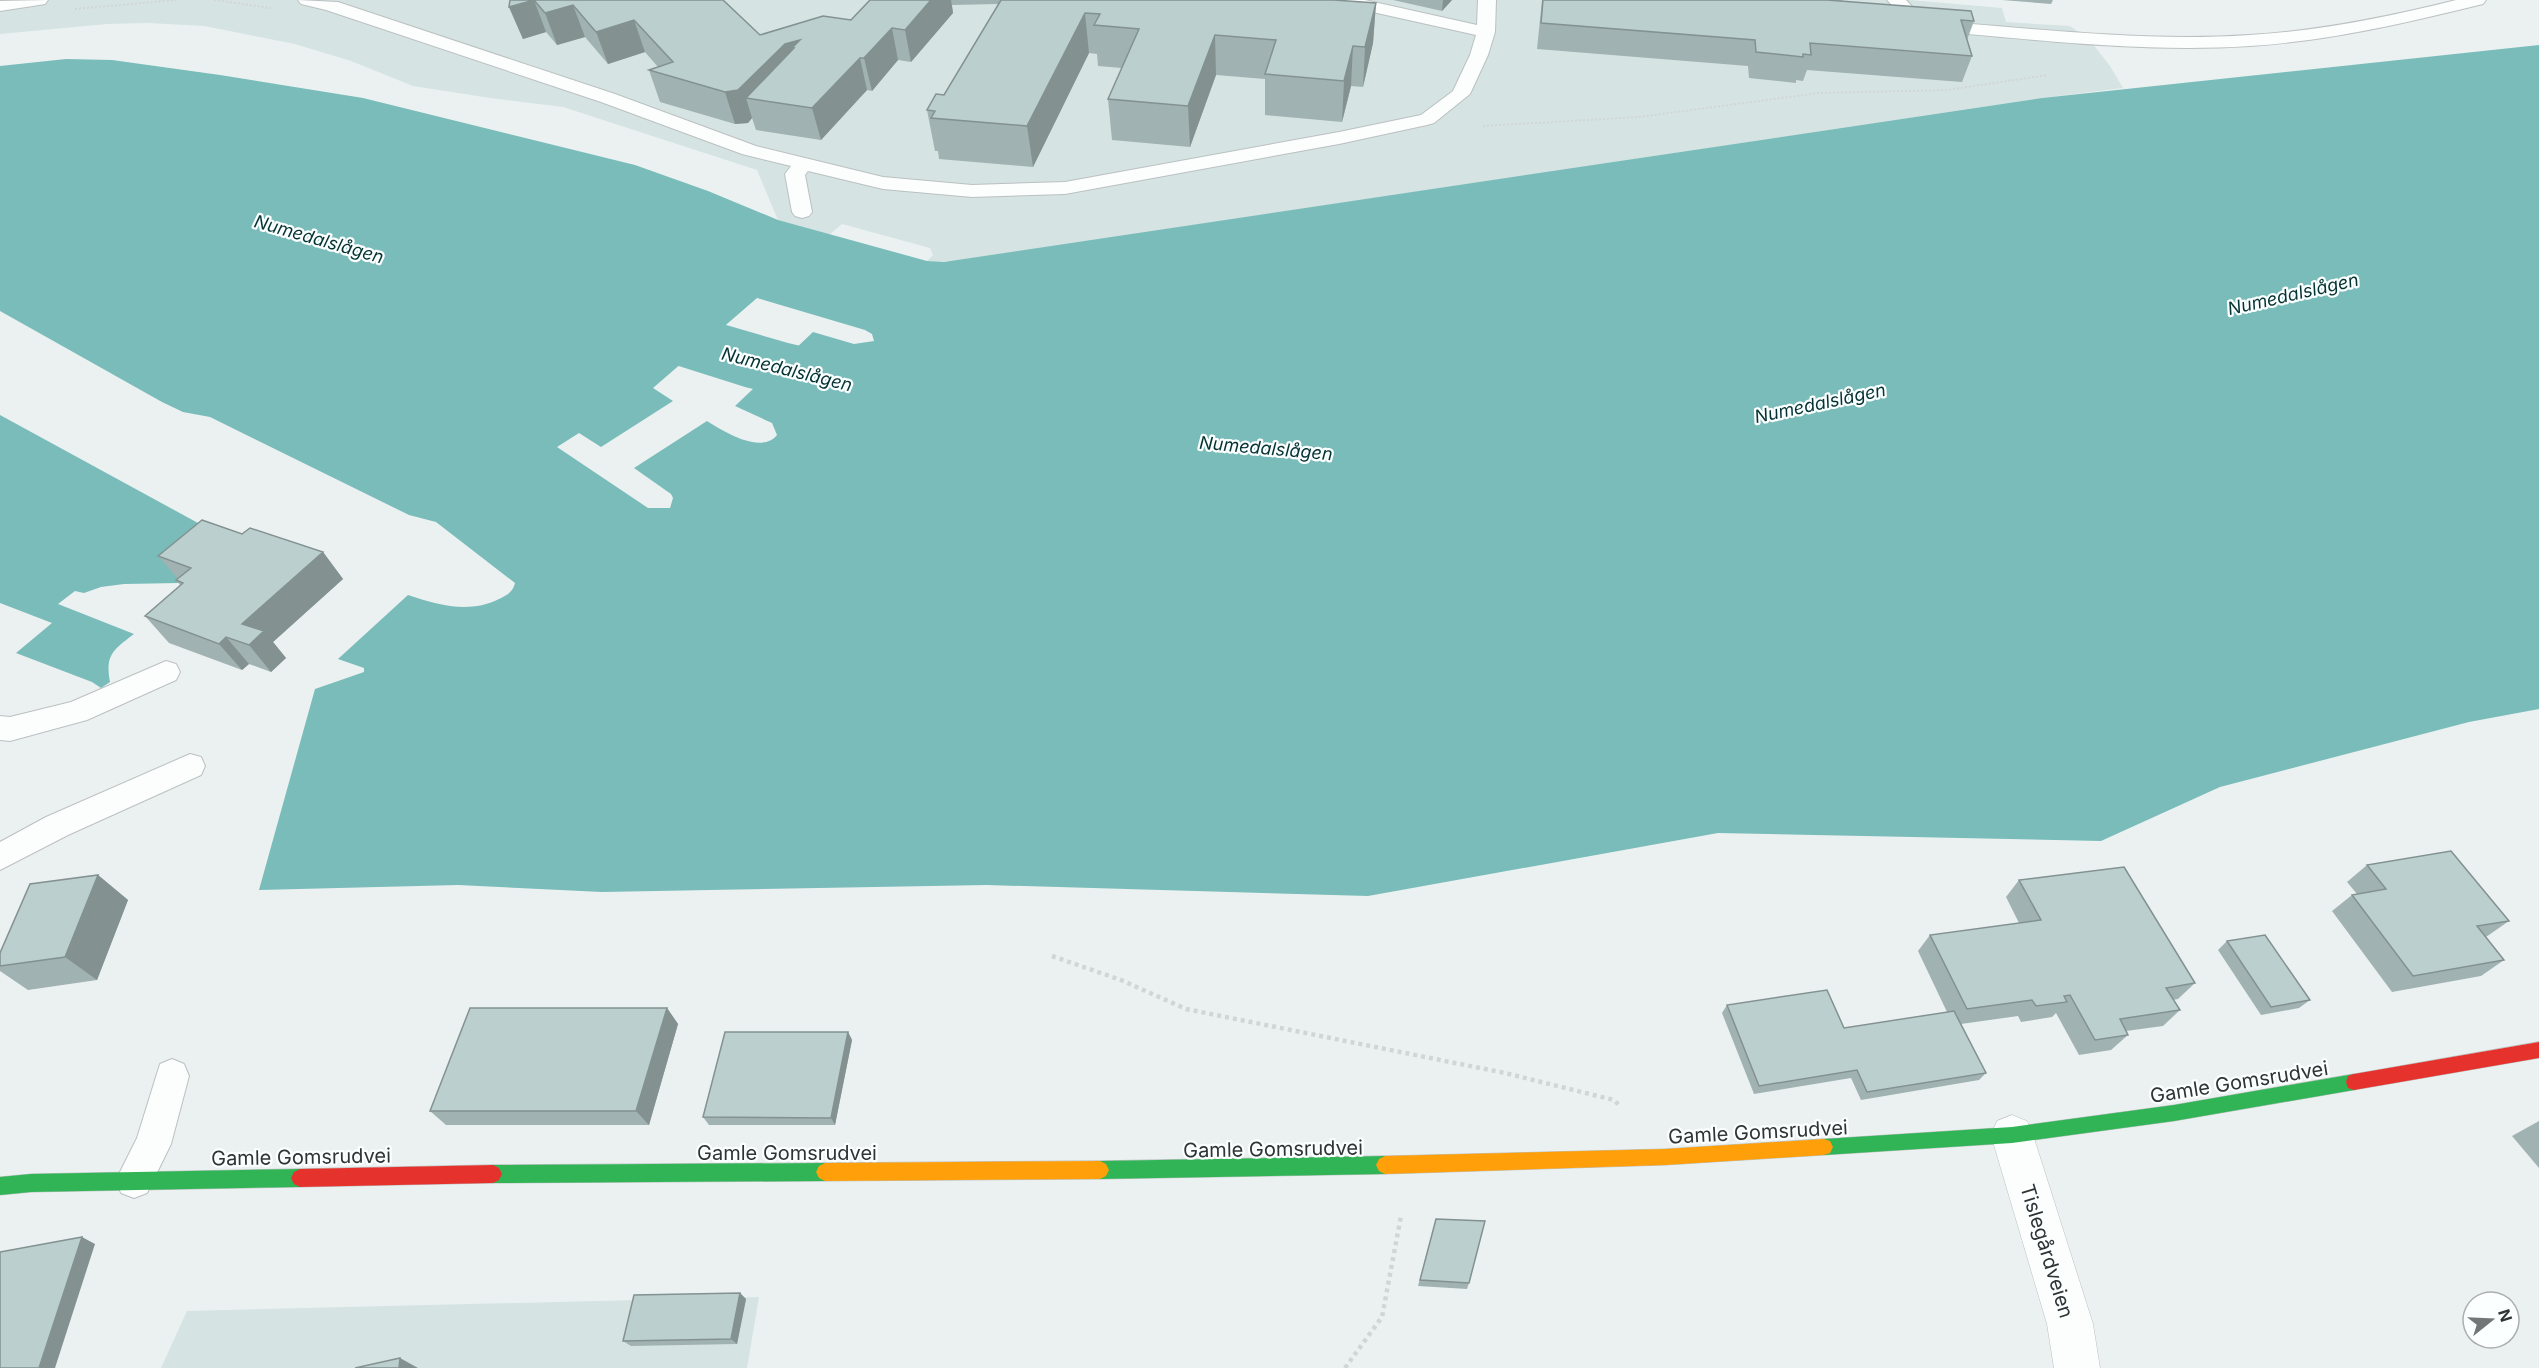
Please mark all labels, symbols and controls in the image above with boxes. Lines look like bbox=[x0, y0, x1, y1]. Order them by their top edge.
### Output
water label: Numedalslågen bbox=[252, 210, 386, 268]
water label: Numedalslågen bbox=[2225, 269, 2361, 319]
water label: Numedalslågen bbox=[720, 343, 854, 395]
water label: Numedalslågen bbox=[1752, 379, 1888, 427]
water label: Numedalslågen bbox=[1198, 432, 1334, 464]
street label: Gamle Gomsrudvei bbox=[2148, 1056, 2330, 1108]
street label: Gamle Gomsrudvei bbox=[1668, 1115, 1848, 1149]
street label: Gamle Gomsrudvei bbox=[1183, 1135, 1363, 1163]
street label: Gamle Gomsrudvei bbox=[697, 1141, 877, 1165]
street label: Gamle Gomsrudvei bbox=[211, 1143, 391, 1171]
street label: Tislegårdveien bbox=[2015, 1181, 2079, 1321]
north arrow bbox=[2461, 1290, 2521, 1350]
text: N bbox=[2494, 1306, 2517, 1324]

